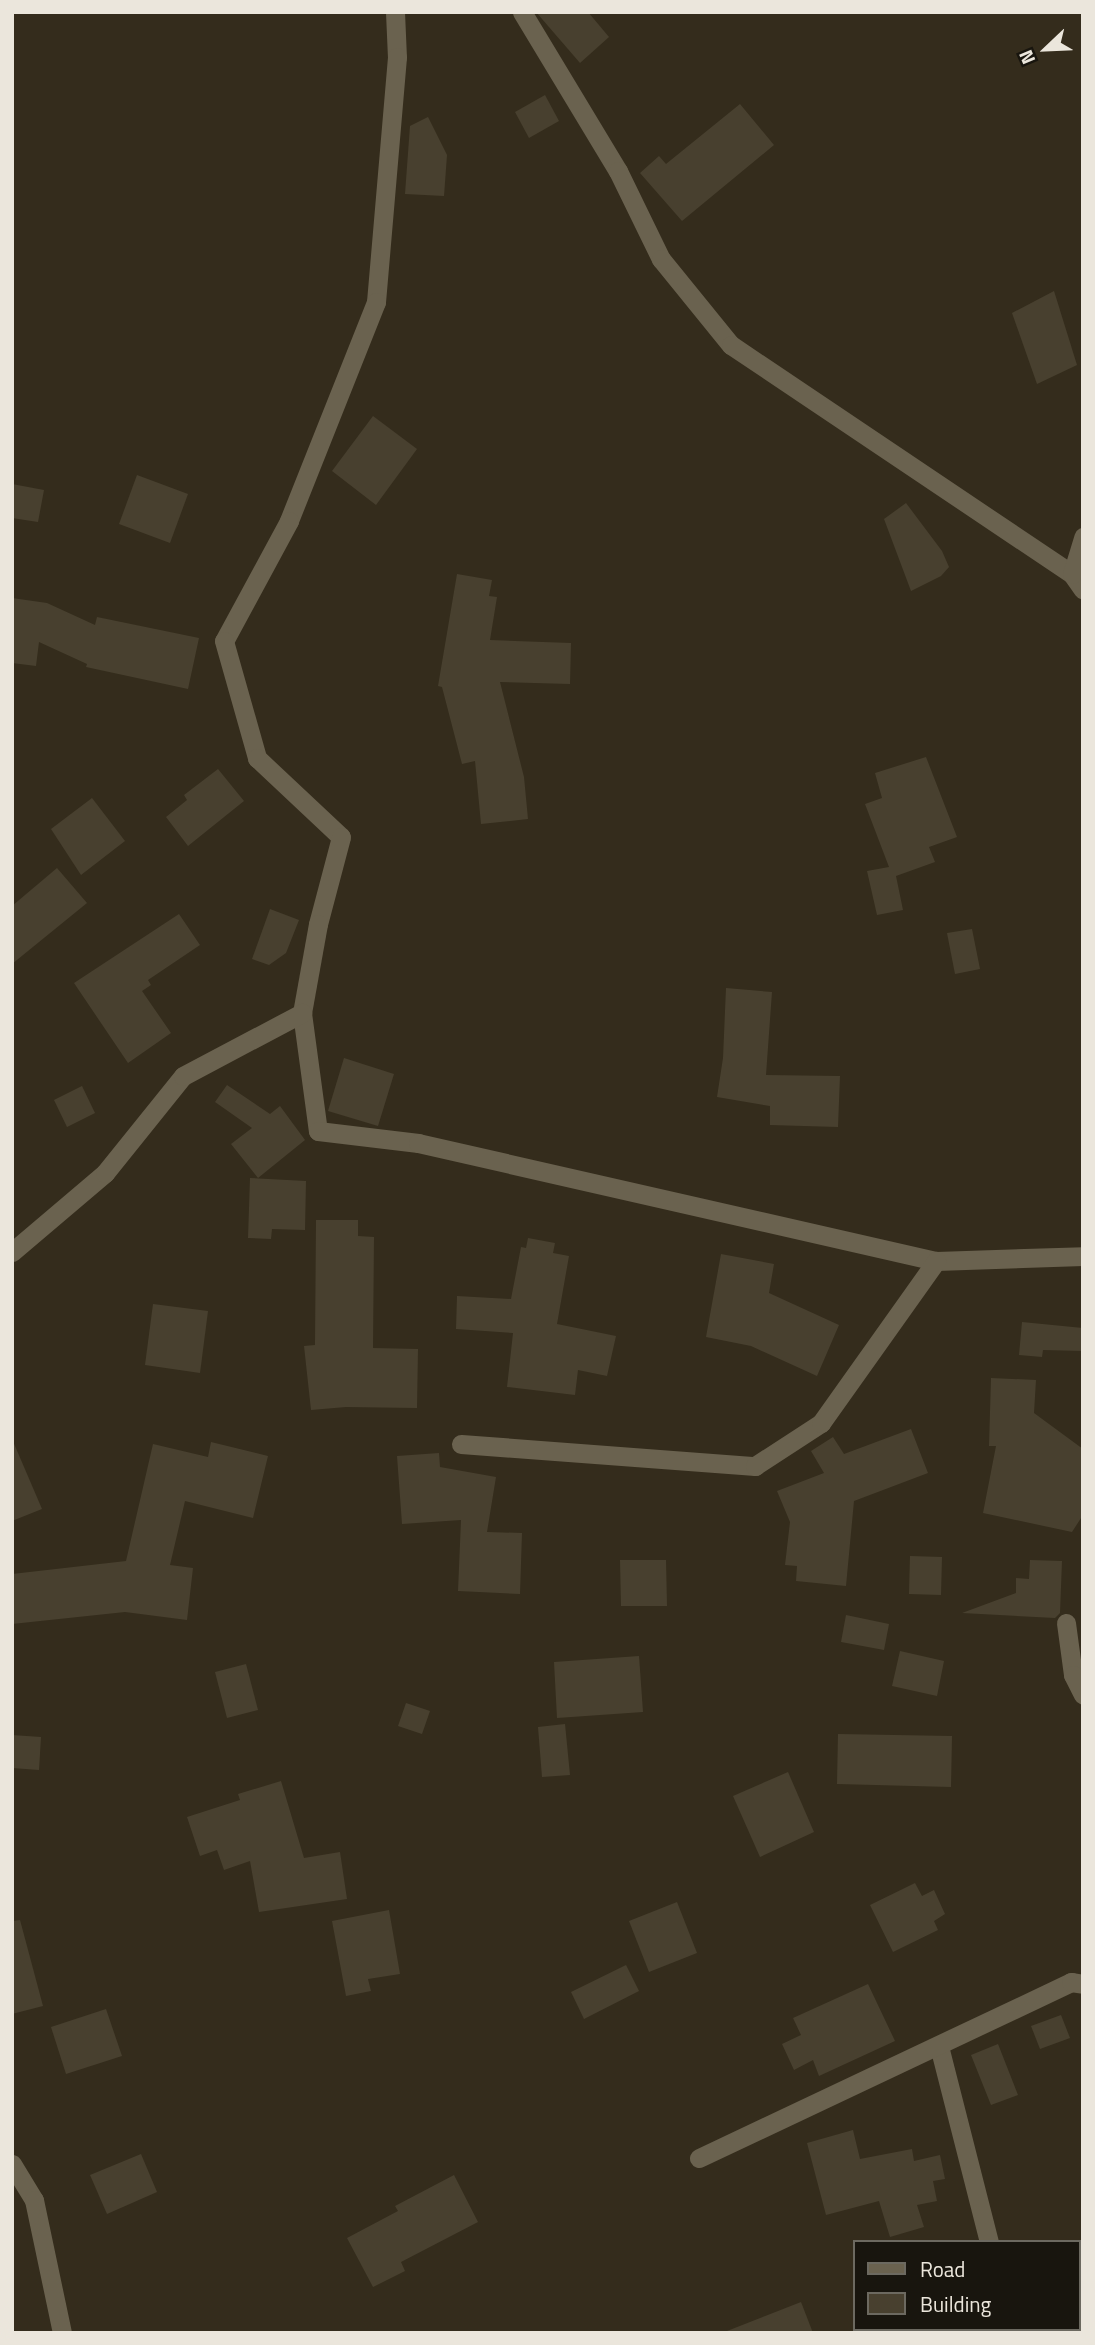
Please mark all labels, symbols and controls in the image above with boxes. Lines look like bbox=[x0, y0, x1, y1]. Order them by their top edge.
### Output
north arrow bbox=[1011, 14, 1081, 84]
text: N bbox=[1010, 46, 1042, 69]
legend bbox=[853, 2240, 1081, 2331]
text: Road bbox=[920, 2253, 965, 2285]
text: Building bbox=[920, 2288, 991, 2320]

